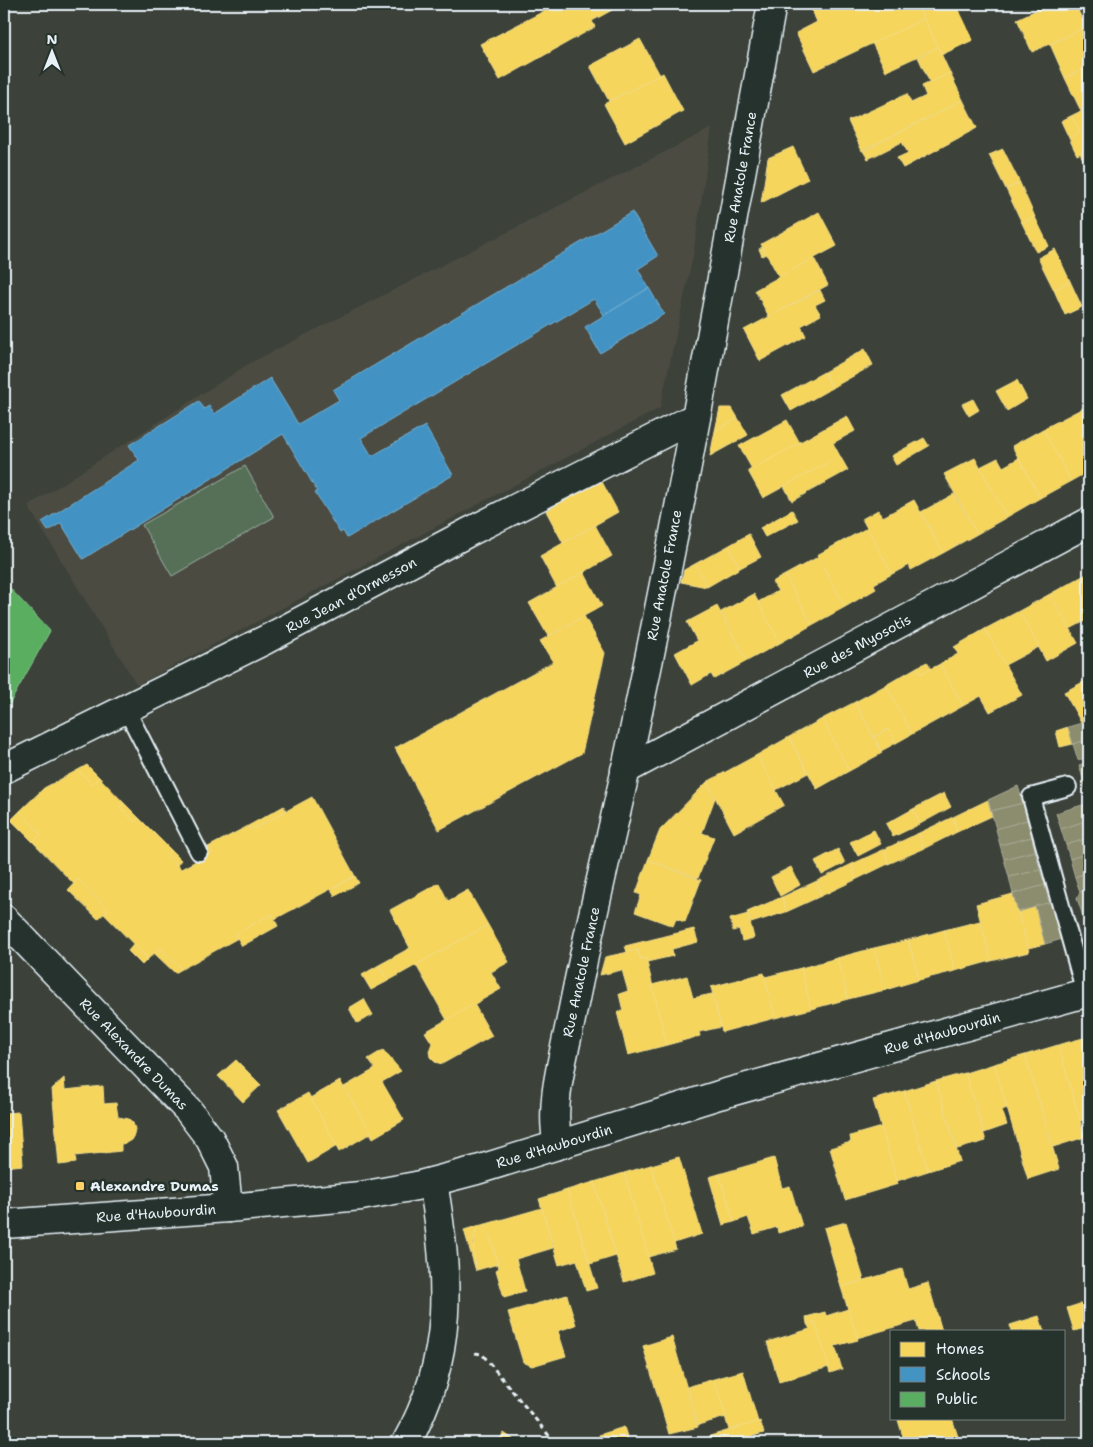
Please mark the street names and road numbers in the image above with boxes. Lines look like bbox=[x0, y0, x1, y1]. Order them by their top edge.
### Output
street label: Rue Anatole France bbox=[720, 110, 760, 244]
street label: Rue Anatole France bbox=[642, 508, 686, 642]
street label: Rue Jean d'Ormesson bbox=[282, 553, 420, 637]
street label: Rue des Myosotis bbox=[800, 610, 914, 682]
street label: Rue Anatole France bbox=[558, 905, 604, 1039]
street label: Rue Alexandre Dumas bbox=[76, 994, 192, 1114]
street label: Rue d'Haubourdin bbox=[882, 1008, 1003, 1058]
street label: Rue d'Haubourdin bbox=[494, 1120, 614, 1172]
street label: Rue d'Haubourdin bbox=[95, 1200, 217, 1226]

